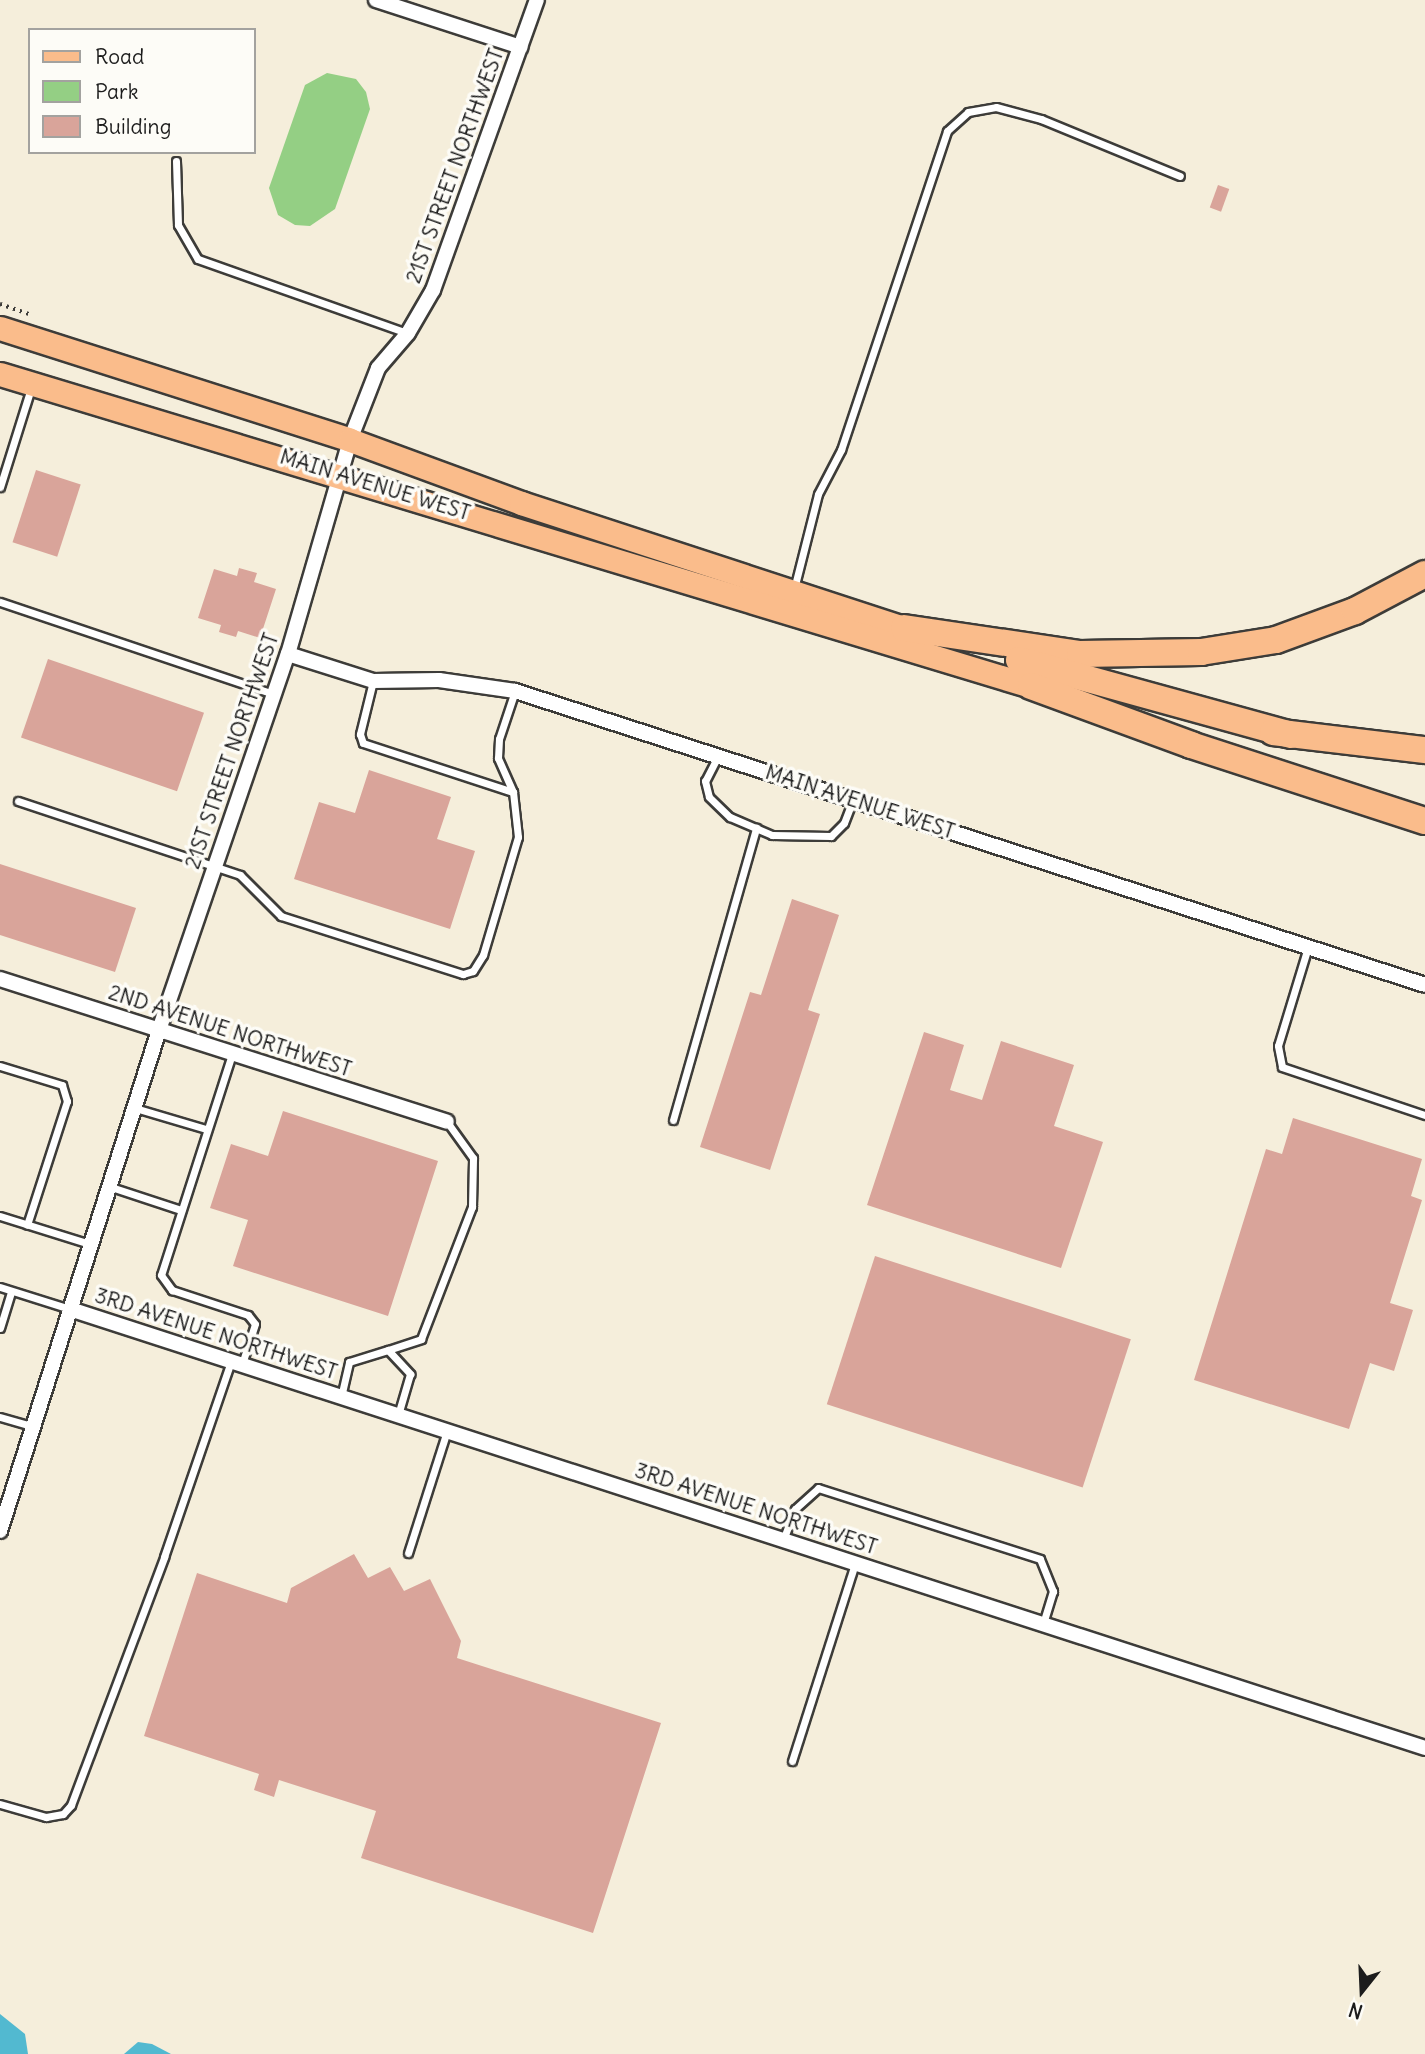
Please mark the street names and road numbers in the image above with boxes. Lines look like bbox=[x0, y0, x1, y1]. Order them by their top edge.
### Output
street label: 21ST STREET NORTHWEST bbox=[401, 45, 509, 287]
street label: MAIN AVENUE WEST bbox=[277, 444, 473, 526]
street label: 21ST STREET NORTHWEST bbox=[180, 630, 284, 872]
street label: MAIN AVENUE WEST bbox=[762, 759, 958, 845]
street label: 2ND AVENUE NORTHWEST bbox=[105, 980, 355, 1082]
street label: 3RD AVENUE NORTHWEST bbox=[92, 1283, 340, 1385]
street label: 3RD AVENUE NORTHWEST bbox=[632, 1458, 880, 1560]

